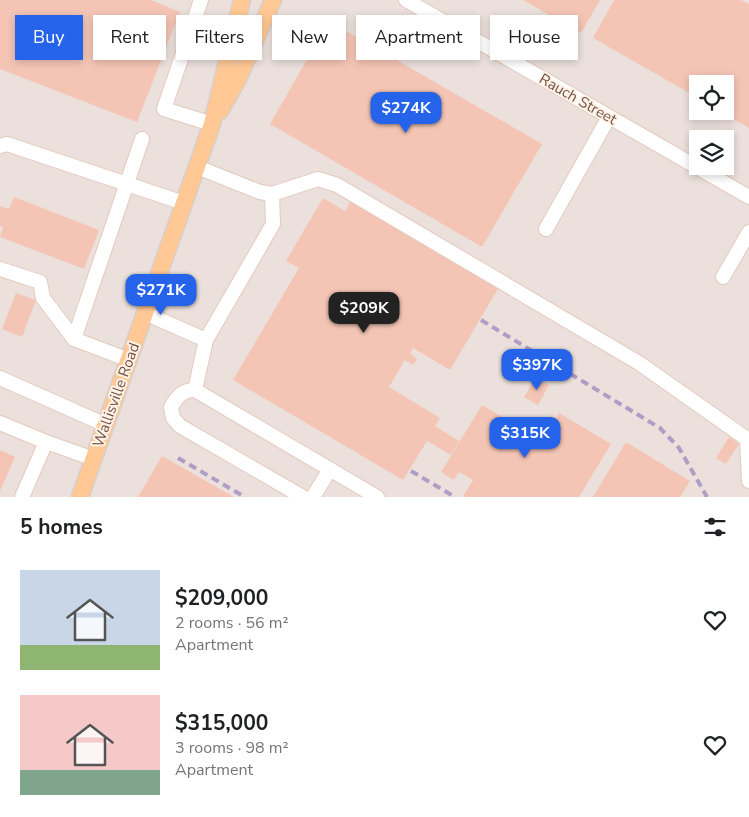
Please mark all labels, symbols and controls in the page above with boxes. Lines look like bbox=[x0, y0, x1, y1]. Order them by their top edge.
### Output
chip: Buy bbox=[15, 15, 83, 60]
chip: Rent bbox=[93, 15, 166, 60]
chip: Filters bbox=[176, 15, 262, 60]
chip: New bbox=[272, 15, 346, 60]
chip: Apartment bbox=[356, 15, 480, 60]
chip: House bbox=[490, 15, 578, 60]
street label: Rauch Street bbox=[535, 69, 621, 130]
map controls bbox=[689, 75, 734, 175]
button: locate bbox=[689, 75, 734, 120]
pin: $274K bbox=[371, 92, 441, 134]
text: $274K bbox=[381, 97, 431, 119]
button: layers bbox=[689, 130, 734, 175]
pin: $271K bbox=[126, 274, 196, 316]
text: $271K bbox=[136, 279, 186, 301]
pin: $209K bbox=[329, 292, 399, 334]
text: $209K bbox=[339, 297, 389, 319]
street label: Wallisville Road bbox=[88, 340, 144, 450]
pin: $397K bbox=[502, 348, 572, 391]
text: $397K bbox=[512, 354, 562, 376]
pin: $315K bbox=[490, 416, 560, 459]
text: $315K bbox=[500, 422, 550, 444]
text: 5 homes bbox=[20, 513, 103, 541]
icon: filters bbox=[701, 513, 729, 541]
text: $209,000 bbox=[175, 584, 268, 612]
icon: home bbox=[60, 590, 120, 650]
icon: heart bbox=[701, 606, 729, 634]
text: 2 rooms · 56 m² bbox=[175, 612, 288, 634]
text: Apartment bbox=[175, 634, 253, 656]
text: $315,000 bbox=[175, 709, 268, 737]
icon: home bbox=[60, 715, 120, 775]
icon: heart bbox=[701, 731, 729, 759]
text: 3 rooms · 98 m² bbox=[175, 737, 288, 759]
text: Apartment bbox=[175, 759, 253, 781]

